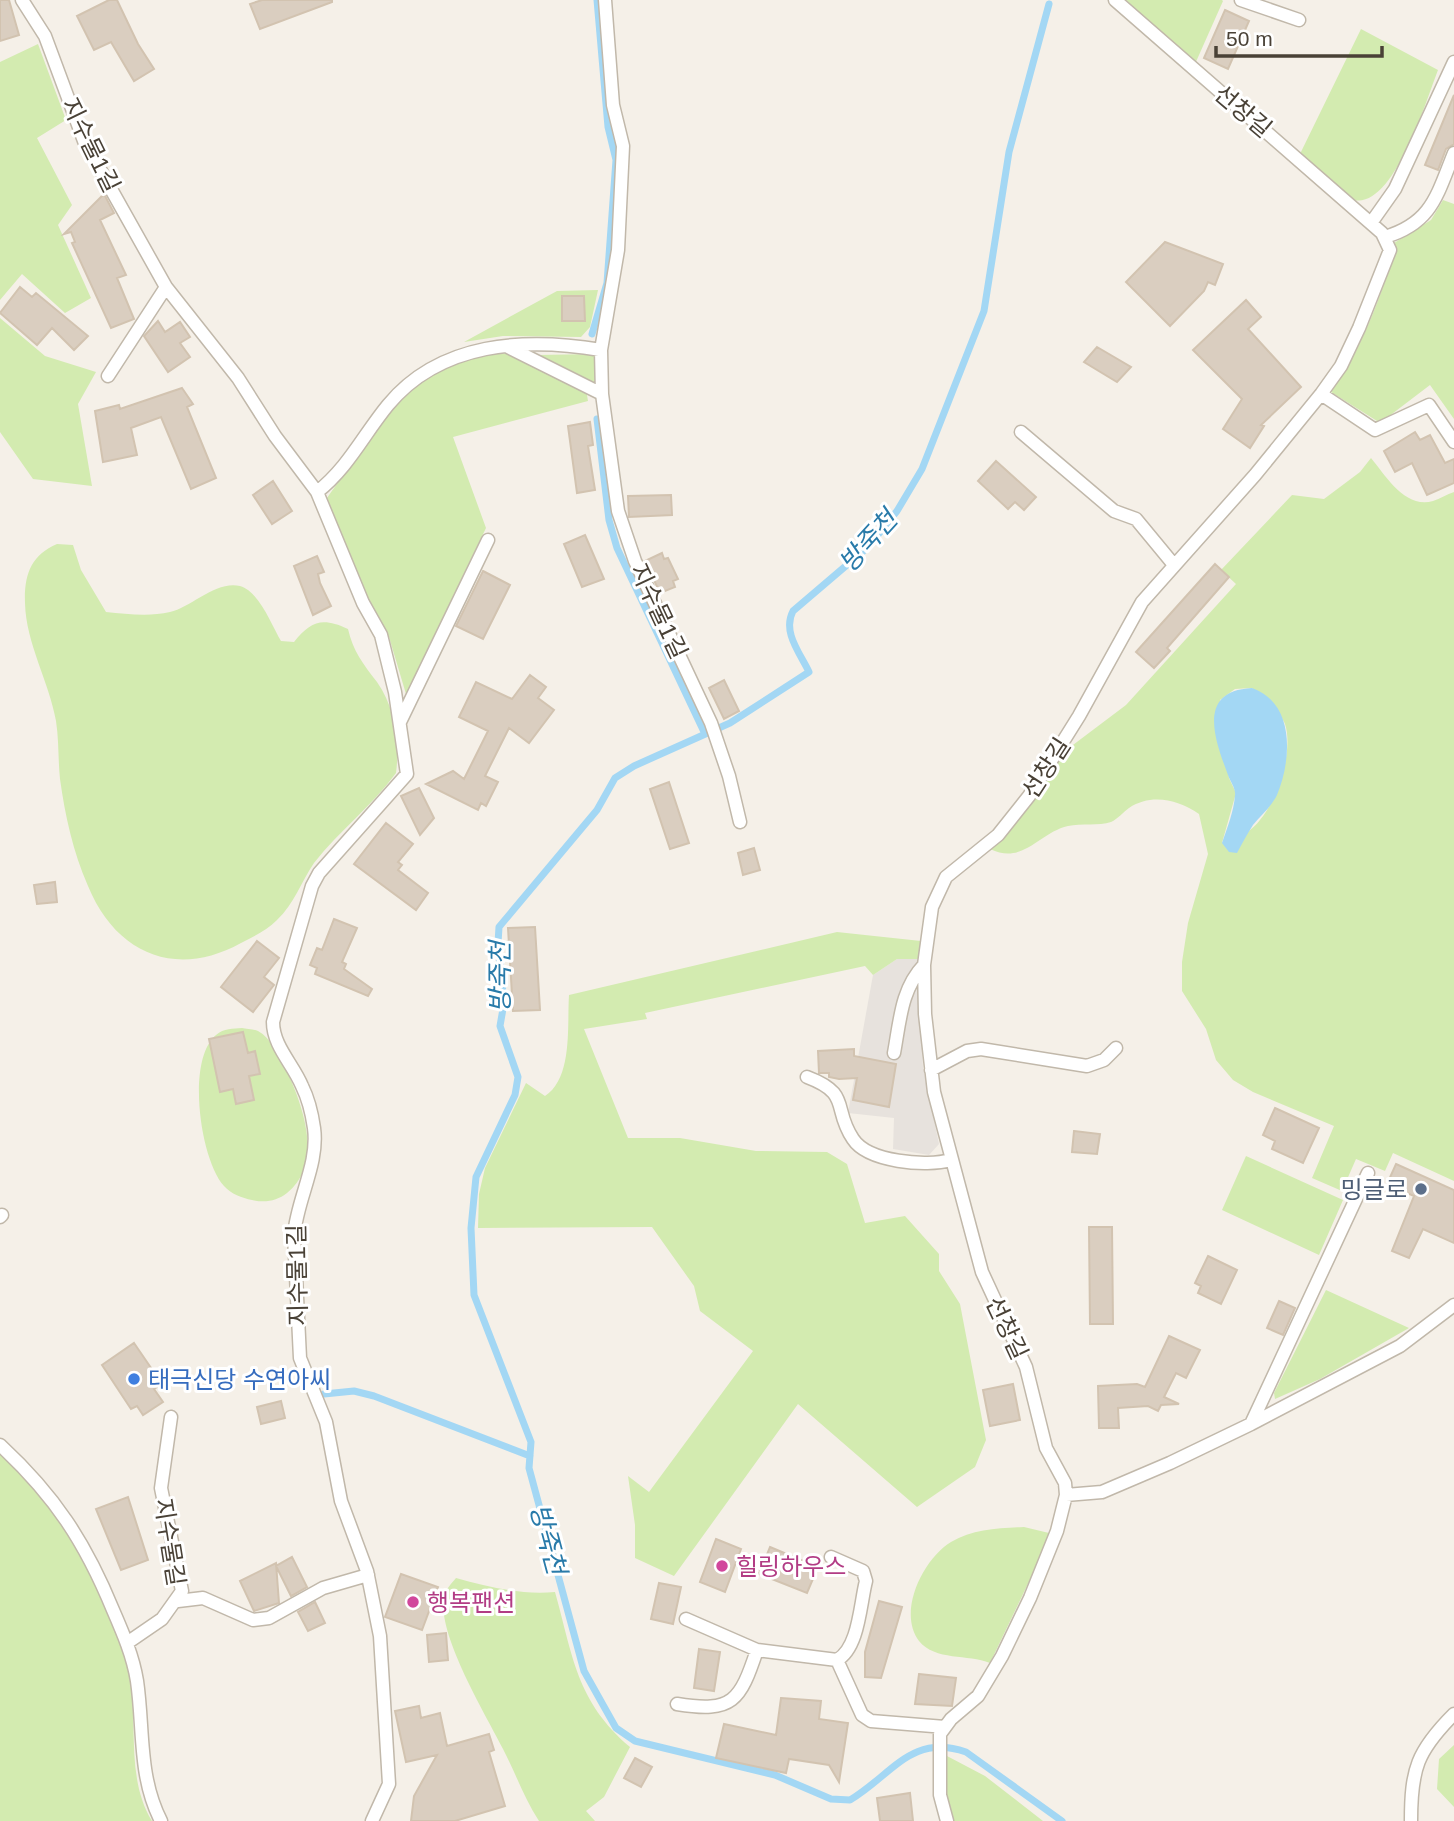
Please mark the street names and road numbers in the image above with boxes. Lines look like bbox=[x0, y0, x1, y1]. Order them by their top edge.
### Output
street label: 선창길 bbox=[1209, 79, 1277, 143]
street label: 지수물1길 bbox=[57, 93, 125, 197]
street label: 지수물1길 bbox=[625, 559, 693, 663]
street label: 선창길 bbox=[1017, 733, 1075, 803]
street label: 지수물1길 bbox=[283, 1224, 311, 1326]
street label: 선창길 bbox=[981, 1292, 1033, 1364]
street label: 지수물길 bbox=[150, 1496, 190, 1588]

